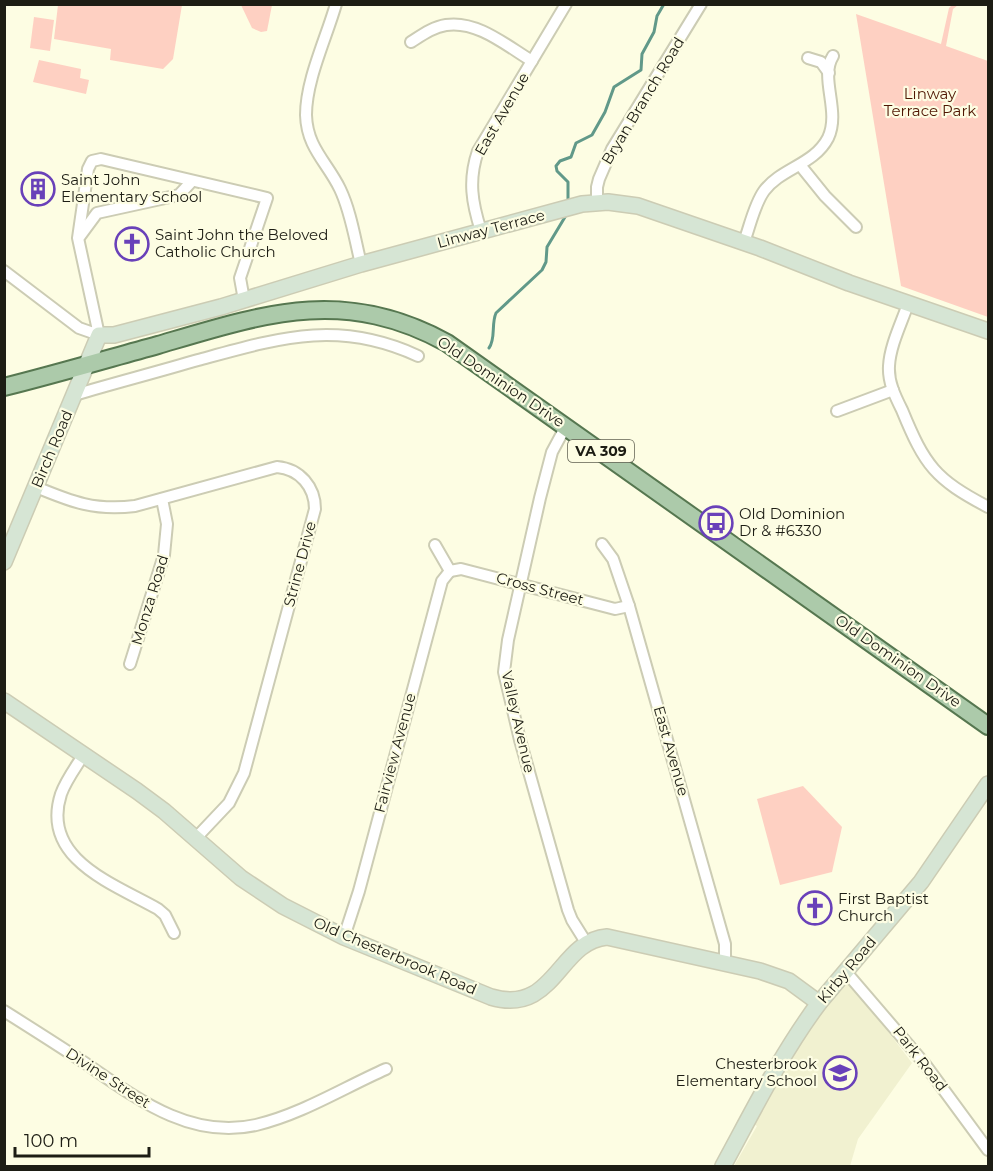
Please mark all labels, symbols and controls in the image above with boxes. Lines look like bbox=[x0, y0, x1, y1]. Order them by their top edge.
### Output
street label: Bryan Branch Road bbox=[597, 34, 688, 168]
street label: East Avenue bbox=[470, 69, 533, 159]
park label: Linway Terrace Park bbox=[884, 84, 976, 120]
place label: Saint John Elementary School bbox=[61, 170, 202, 206]
building icon: Saint John Elementary School bbox=[20, 171, 56, 207]
street label: Linway Terrace bbox=[435, 205, 547, 252]
place label: Saint John the Beloved Catholic Church bbox=[155, 225, 328, 261]
church icon: Saint John the Beloved Catholic Church bbox=[114, 226, 150, 262]
street label: Old Dominion Drive bbox=[434, 332, 569, 431]
street label: Birch Road bbox=[27, 407, 76, 491]
road number: VA 309 bbox=[568, 440, 634, 462]
place label: Old Dominion Dr & #6330 bbox=[739, 504, 845, 540]
bus stop icon: Old Dominion Dr & #6330 bbox=[698, 505, 734, 541]
street label: Strine Drive bbox=[279, 519, 320, 609]
street label: Monza Road bbox=[127, 552, 172, 647]
street label: Cross Street bbox=[494, 568, 586, 609]
street label: Old Dominion Drive bbox=[832, 610, 965, 711]
street label: Valley Avenue bbox=[498, 669, 539, 775]
street label: Fairview Avenue bbox=[369, 691, 420, 815]
street label: East Avenue bbox=[650, 704, 693, 798]
place label: First Baptist Church bbox=[838, 889, 929, 925]
church icon: First Baptist Church bbox=[797, 890, 833, 926]
street label: Old Chesterbrook Road bbox=[311, 912, 480, 999]
street label: Kirby Road bbox=[813, 932, 880, 1007]
street label: Park Road bbox=[889, 1022, 952, 1095]
street label: Divine Street bbox=[62, 1043, 154, 1112]
place label: Chesterbrook Elementary School bbox=[676, 1054, 817, 1090]
school or university icon: Chesterbrook Elementary School bbox=[822, 1055, 858, 1091]
scale bar bbox=[15, 1120, 148, 1158]
text: 100 m bbox=[24, 1130, 78, 1152]

